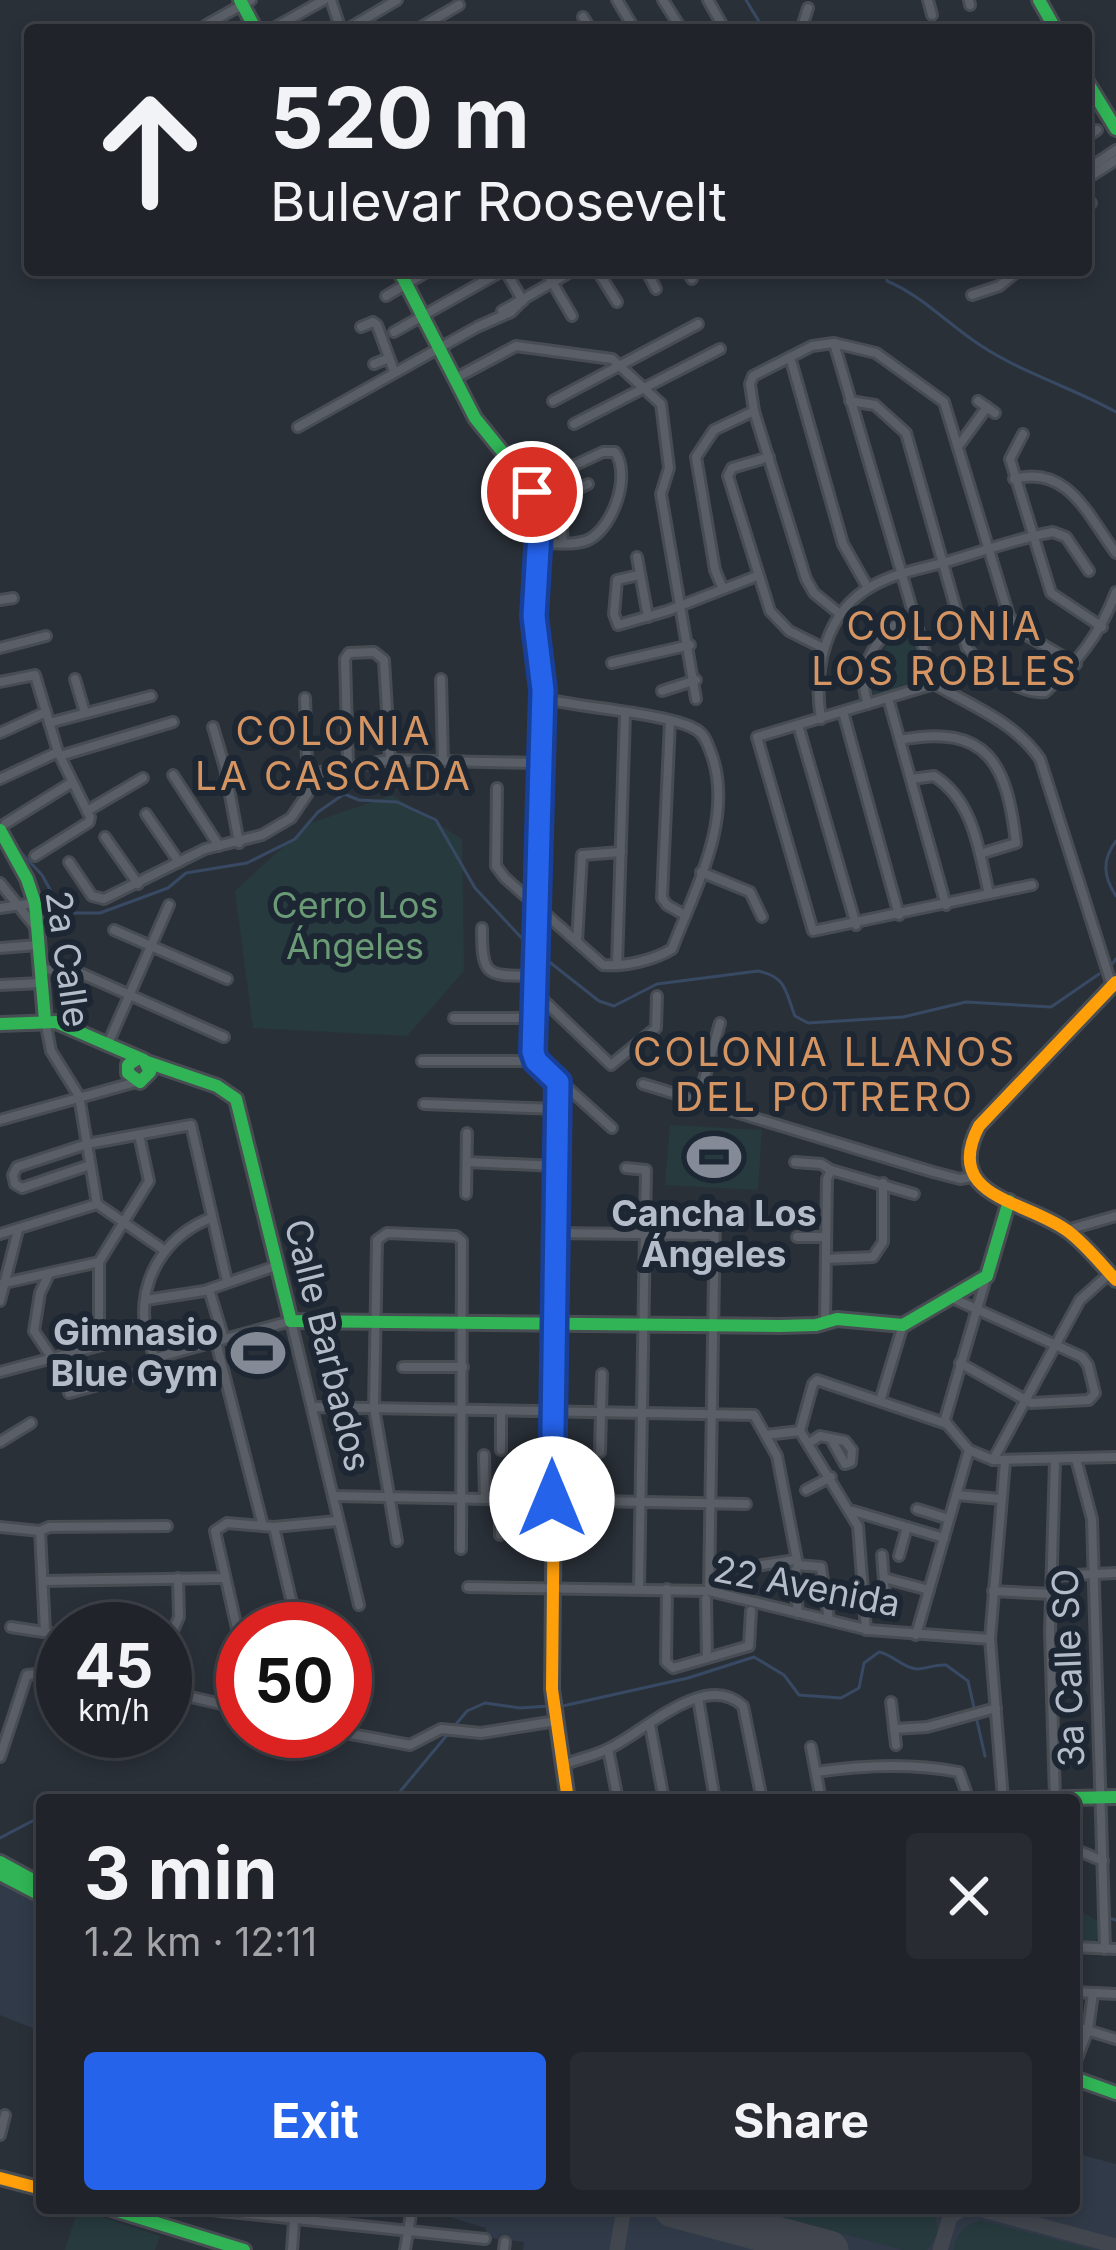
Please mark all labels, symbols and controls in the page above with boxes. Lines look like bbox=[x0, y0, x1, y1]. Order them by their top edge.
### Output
text: 520 m bbox=[270, 67, 530, 168]
icon: ahead bbox=[72, 72, 228, 228]
text: Bulevar Roosevelt bbox=[270, 169, 727, 234]
pin bbox=[481, 441, 583, 543]
icon: arrive bbox=[499, 459, 565, 525]
district label: COLONIA LOS ROBLES bbox=[811, 602, 1079, 694]
district label: COLONIA LA CASCADA bbox=[195, 707, 473, 799]
park label: Cerro Los Ángeles bbox=[271, 883, 439, 968]
street label: 2a Calle bbox=[37, 888, 99, 1030]
district label: COLONIA LLANOS DEL POTRERO bbox=[633, 1028, 1017, 1120]
sports icon: Cancha Los Ángeles bbox=[685, 1128, 743, 1186]
place label: Cancha Los Ángeles bbox=[611, 1191, 817, 1276]
street label: Calle Barbados bbox=[275, 1214, 381, 1476]
place label: Gimnasio Blue Gym bbox=[50, 1310, 218, 1395]
sports icon: Gimnasio Blue Gym bbox=[229, 1324, 287, 1382]
position arrow bbox=[489, 1436, 615, 1562]
street label: 22 Avenida bbox=[710, 1546, 904, 1626]
street label: 3a Calle SO bbox=[1043, 1568, 1093, 1768]
speed limit sign: 50 bbox=[216, 1602, 372, 1758]
text: 45 bbox=[75, 1629, 153, 1701]
text: km/h bbox=[78, 1692, 150, 1728]
text: 3 min bbox=[84, 1829, 278, 1916]
button: close bbox=[906, 1833, 1032, 1959]
text: 1.2 km · 12:11 bbox=[84, 1918, 317, 1965]
button: Exit bbox=[84, 2052, 546, 2190]
button: Share bbox=[570, 2052, 1032, 2190]

